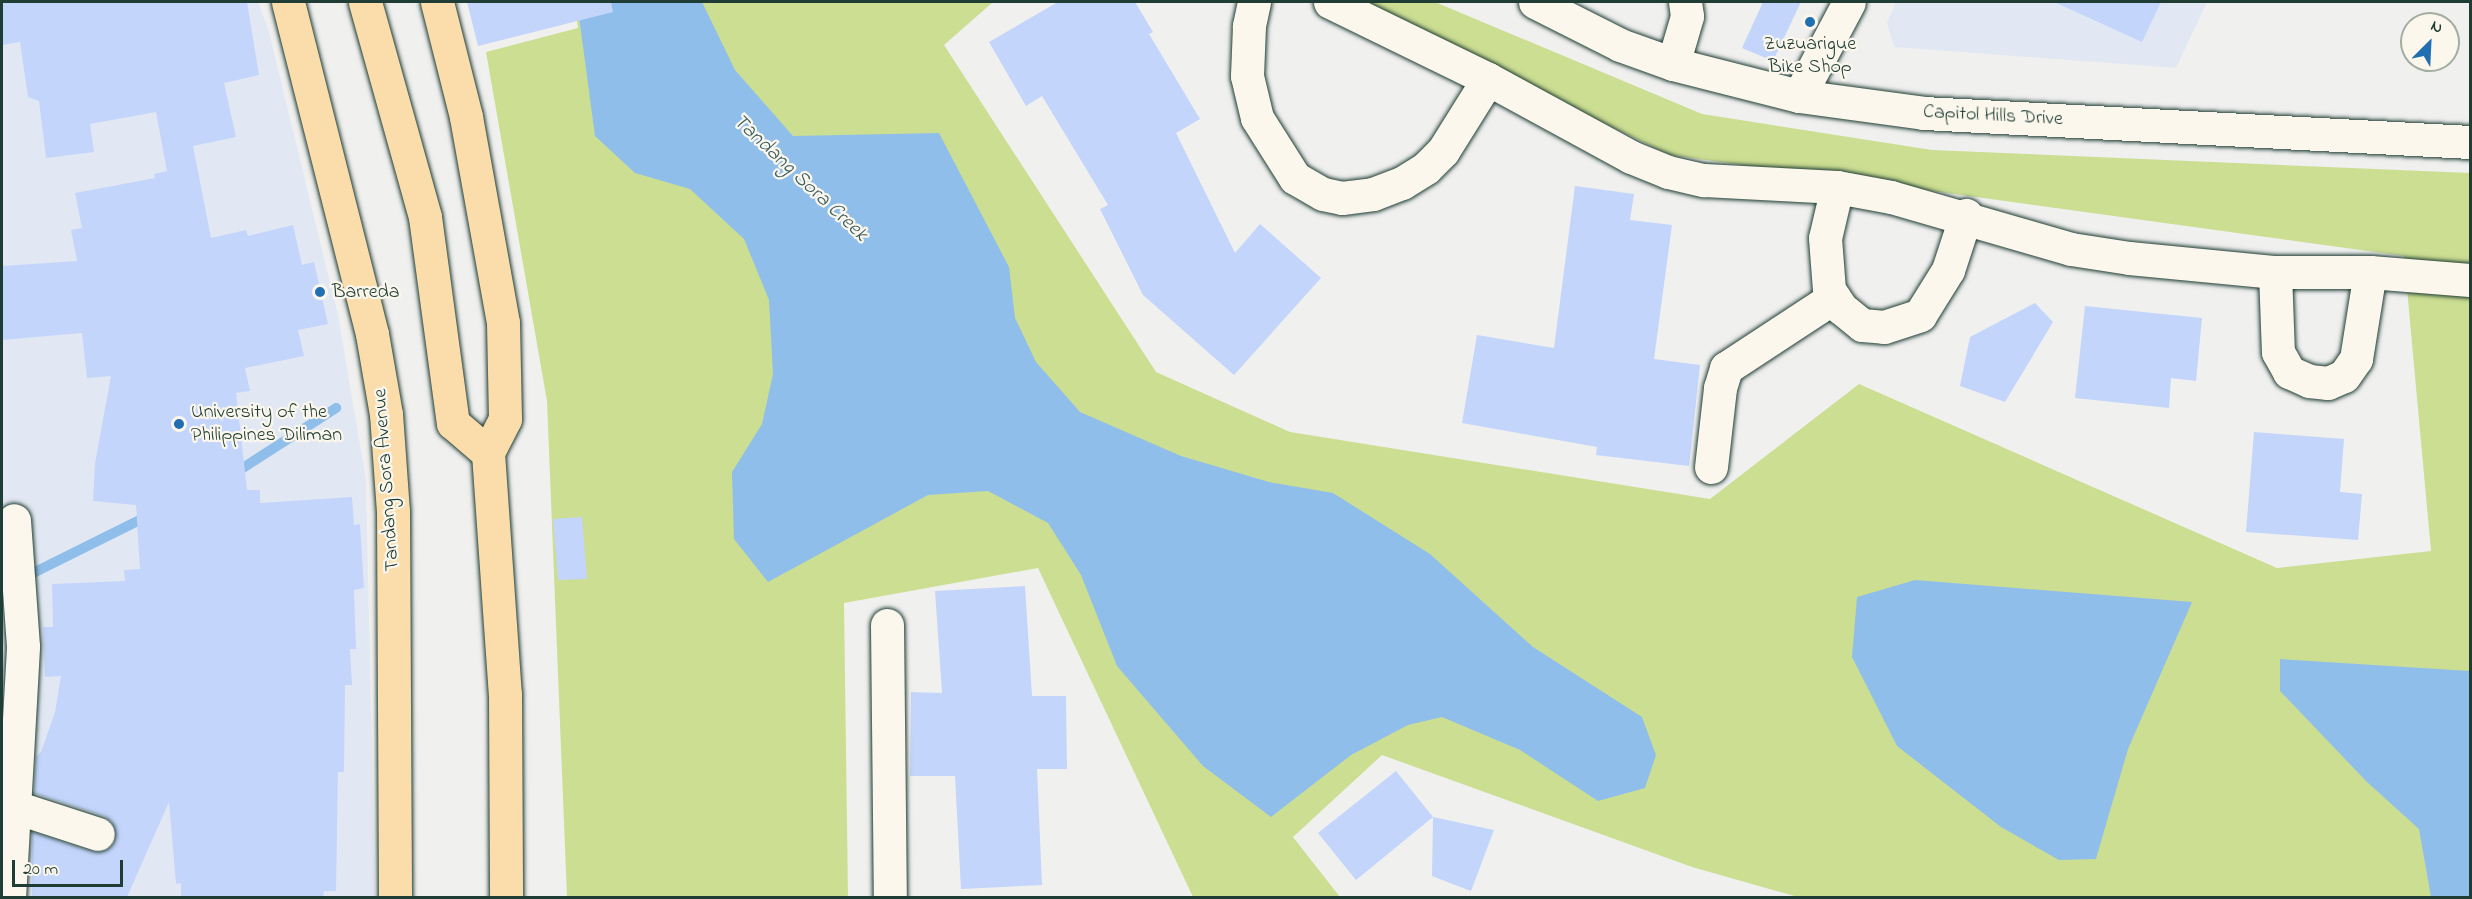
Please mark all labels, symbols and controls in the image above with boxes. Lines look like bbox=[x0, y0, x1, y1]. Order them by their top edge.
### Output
north arrow bbox=[2400, 12, 2460, 72]
text: N bbox=[2427, 14, 2446, 41]
marker: Zuzuarigue Bike Shop bbox=[1803, 15, 1817, 29]
place label: Zuzuarigue Bike Shop bbox=[1764, 32, 1856, 79]
street label: Capitol Hills Drive bbox=[1922, 100, 2064, 132]
water label: Tandang Sora Creek bbox=[727, 109, 873, 247]
place label: Barreda bbox=[332, 280, 400, 304]
marker: Barreda bbox=[313, 285, 327, 299]
street label: Tandang Sora Avenue bbox=[369, 388, 405, 572]
place label: University of the Philippines Diliman bbox=[191, 400, 342, 447]
marker: University of the Philippines Diliman bbox=[172, 417, 186, 431]
scale bar bbox=[15, 848, 126, 886]
text: 20 m bbox=[23, 857, 58, 883]

